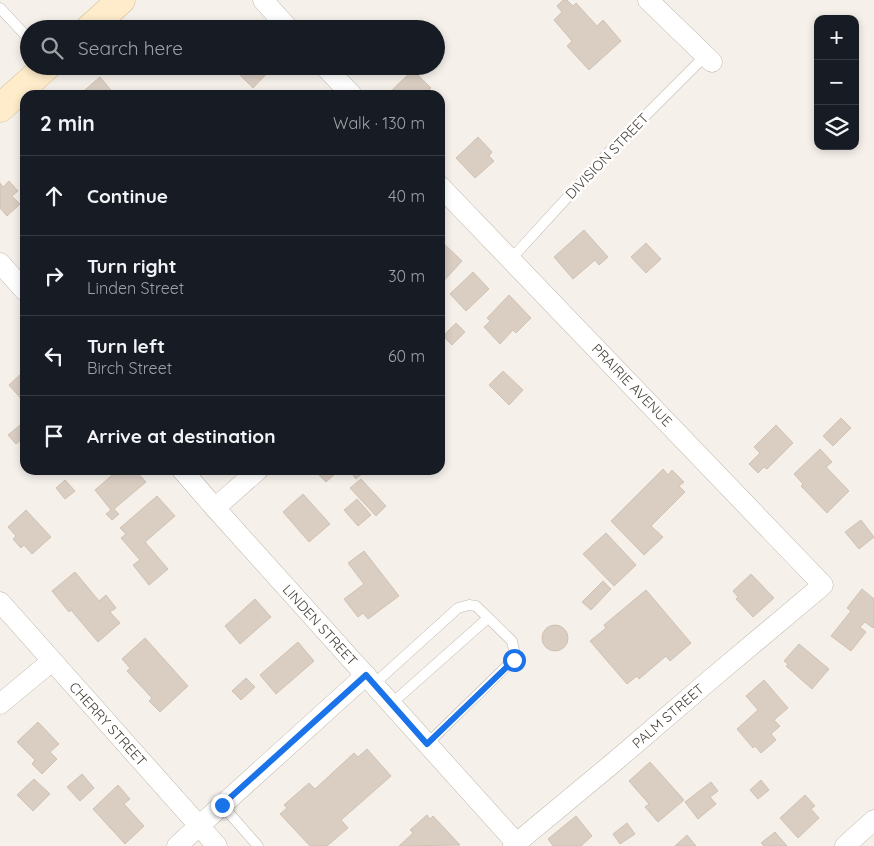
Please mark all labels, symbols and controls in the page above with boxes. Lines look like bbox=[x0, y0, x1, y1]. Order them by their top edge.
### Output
map controls bbox=[814, 15, 859, 150]
button: + bbox=[814, 15, 859, 60]
search box bbox=[20, 20, 445, 75]
icon: search bbox=[38, 34, 66, 62]
text: Search here bbox=[78, 36, 183, 60]
button: − bbox=[814, 60, 859, 105]
button: layers bbox=[814, 105, 859, 150]
street label: DIVISION STREET bbox=[561, 109, 653, 203]
text: 2 min bbox=[40, 110, 95, 136]
text: Walk · 130 m bbox=[333, 113, 425, 133]
icon: ahead bbox=[40, 182, 68, 210]
text: Continue bbox=[87, 184, 168, 208]
text: 40 m bbox=[388, 186, 425, 206]
text: Turn right bbox=[87, 254, 176, 278]
icon: right bbox=[40, 262, 68, 290]
text: 30 m bbox=[388, 266, 425, 286]
text: Linden Street bbox=[87, 278, 184, 298]
text: Turn left bbox=[87, 334, 165, 358]
street label: PRAIRIE AVENUE bbox=[588, 340, 676, 430]
icon: left bbox=[40, 342, 68, 370]
text: 60 m bbox=[388, 346, 425, 366]
text: Birch Street bbox=[87, 358, 172, 378]
icon: arrive bbox=[40, 422, 68, 450]
text: Arrive at destination bbox=[87, 424, 276, 448]
street label: LINDEN STREET bbox=[279, 581, 361, 669]
route start bbox=[503, 649, 526, 672]
street label: CHERRY STREET bbox=[65, 678, 151, 770]
street label: PALM STREET bbox=[628, 680, 708, 752]
route end bbox=[211, 794, 234, 817]

